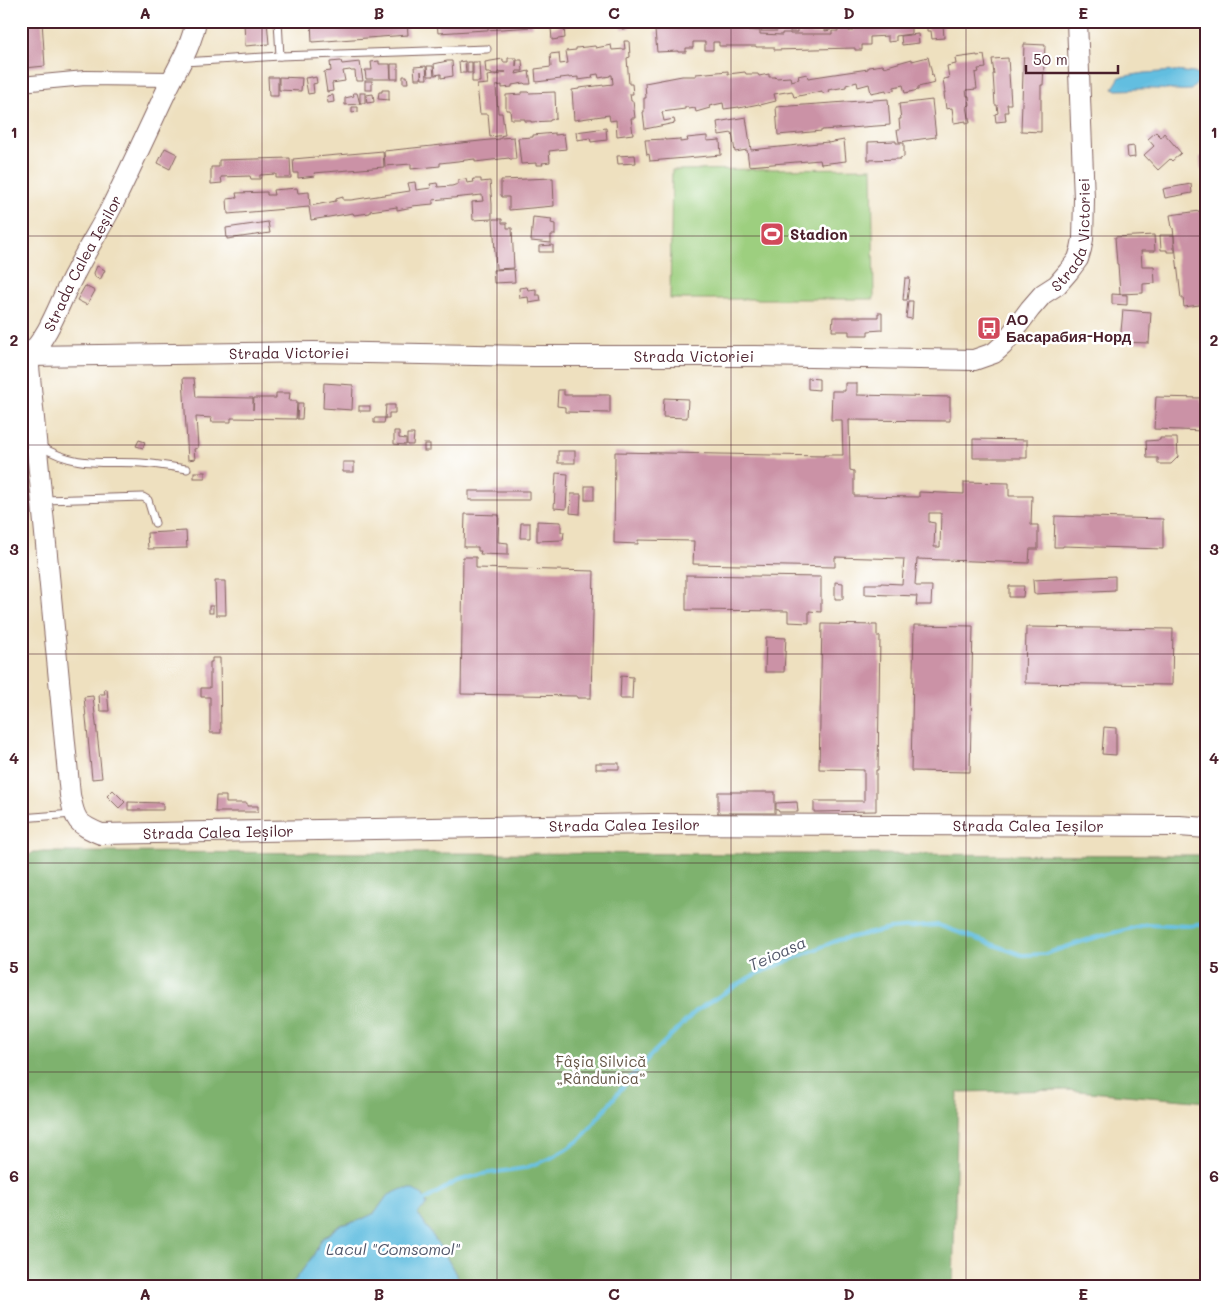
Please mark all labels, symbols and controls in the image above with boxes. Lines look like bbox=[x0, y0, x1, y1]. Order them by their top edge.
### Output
text: A bbox=[139, 2, 151, 23]
text: B bbox=[374, 2, 384, 23]
text: C bbox=[608, 2, 620, 23]
text: D bbox=[843, 2, 855, 23]
text: E bbox=[1078, 2, 1088, 23]
scale bar bbox=[1026, 42, 1118, 74]
text: 50 m bbox=[1033, 49, 1068, 69]
text: 1 bbox=[10, 121, 18, 142]
text: 1 bbox=[1210, 121, 1218, 142]
street label: Strada Victoriei bbox=[1047, 177, 1094, 296]
street label: Strada Calea Ieșilor bbox=[39, 192, 126, 335]
sports icon: Stadion bbox=[759, 221, 785, 247]
place label: Stadion bbox=[790, 224, 848, 244]
place label: АО Басарабия-Норд bbox=[1006, 309, 1132, 346]
bus stop icon: АО Басарабия-Норд bbox=[976, 315, 1002, 341]
text: 2 bbox=[10, 329, 19, 350]
text: 2 bbox=[1210, 329, 1219, 350]
street label: Strada Victoriei bbox=[229, 342, 349, 363]
street label: Strada Victoriei bbox=[634, 346, 754, 366]
text: 3 bbox=[9, 538, 19, 559]
text: 3 bbox=[1209, 538, 1219, 559]
text: 4 bbox=[9, 747, 19, 768]
text: 4 bbox=[1209, 747, 1219, 768]
street label: Strada Calea Ieșilor bbox=[549, 814, 700, 836]
street label: Strada Calea Ieșilor bbox=[953, 815, 1104, 837]
street label: Strada Calea Ieșilor bbox=[143, 821, 294, 843]
water label: Teioasa bbox=[745, 931, 809, 975]
text: 5 bbox=[9, 956, 19, 977]
text: 5 bbox=[1209, 956, 1219, 977]
park label: Fâşia Silvică „Rândunica“ bbox=[555, 1051, 647, 1088]
text: 6 bbox=[9, 1165, 19, 1186]
text: 6 bbox=[1209, 1165, 1219, 1186]
water label: Lacul "Comsomol" bbox=[326, 1238, 460, 1259]
text: A bbox=[139, 1283, 151, 1304]
text: B bbox=[374, 1283, 384, 1304]
text: C bbox=[608, 1283, 620, 1304]
text: D bbox=[843, 1283, 855, 1304]
text: E bbox=[1078, 1283, 1088, 1304]

